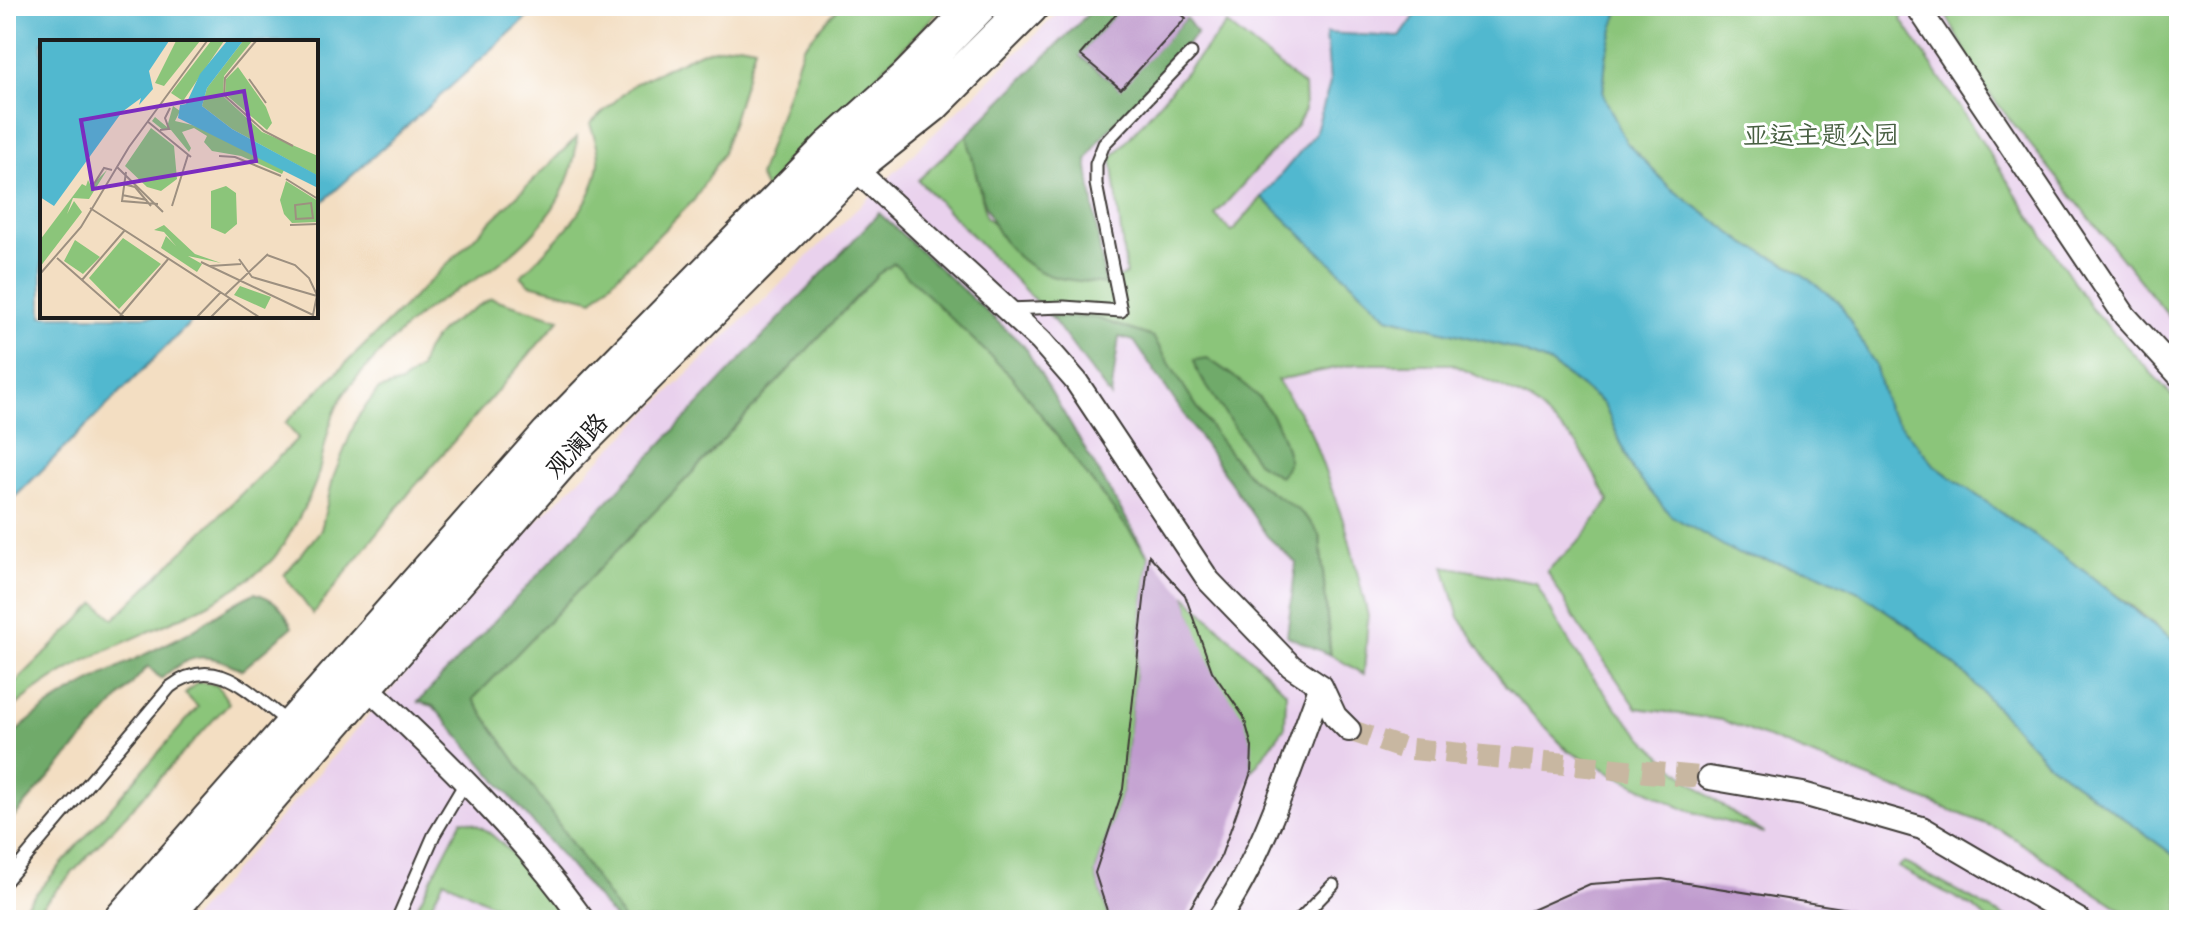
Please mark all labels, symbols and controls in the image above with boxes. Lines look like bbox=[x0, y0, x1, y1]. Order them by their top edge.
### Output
inset map bbox=[40, 40, 318, 318]
park label: 亚运主题公园 bbox=[1743, 118, 1899, 154]
street label: 观澜路 bbox=[537, 405, 617, 487]

